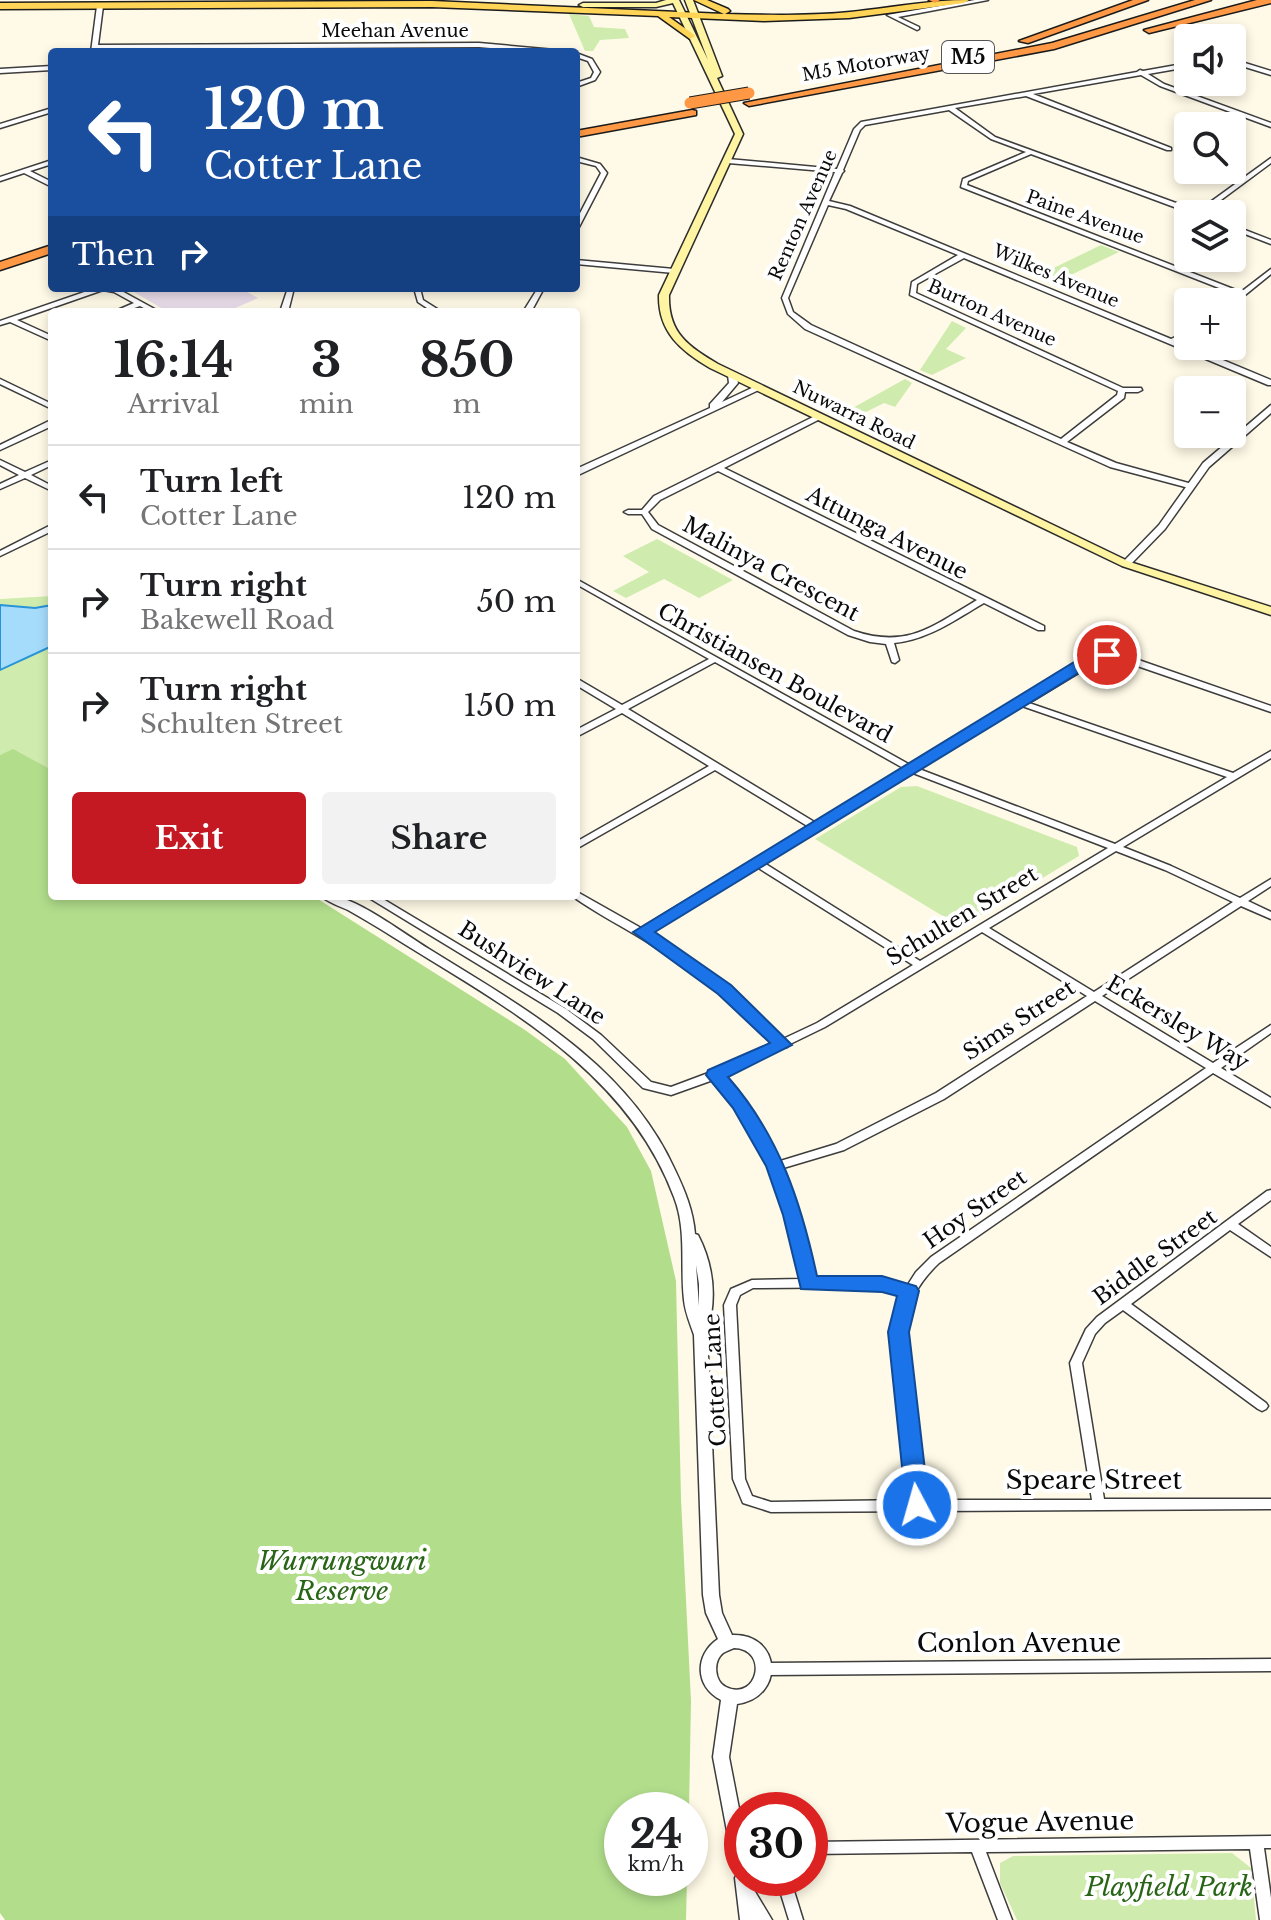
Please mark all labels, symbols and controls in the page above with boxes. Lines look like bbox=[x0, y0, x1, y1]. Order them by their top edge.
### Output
street label: Meehan Avenue bbox=[321, 20, 469, 42]
map controls bbox=[1174, 24, 1246, 448]
button: sound bbox=[1174, 24, 1246, 96]
road number: M5 bbox=[942, 41, 994, 73]
street label: M5 Motorway bbox=[800, 42, 932, 86]
text: 120 m bbox=[204, 75, 384, 144]
icon: left bbox=[72, 80, 176, 184]
button: search bbox=[1174, 112, 1246, 184]
text: Cotter Lane bbox=[204, 144, 422, 189]
street label: Renton Avenue bbox=[764, 146, 842, 284]
street label: Paine Avenue bbox=[1023, 185, 1147, 249]
button: layers bbox=[1174, 200, 1246, 272]
icon: right bbox=[171, 232, 215, 276]
text: Then bbox=[72, 236, 155, 273]
street label: Wilkes Avenue bbox=[989, 239, 1122, 312]
street label: Burton Avenue bbox=[924, 275, 1060, 351]
button: + bbox=[1174, 288, 1246, 360]
text: 16:14 bbox=[114, 330, 233, 390]
text: 3 bbox=[311, 330, 342, 390]
text: 850 bbox=[419, 330, 514, 390]
street label: Nuwarra Road bbox=[789, 376, 919, 454]
button: − bbox=[1174, 376, 1246, 448]
text: Arrival bbox=[127, 388, 219, 420]
text: min bbox=[299, 388, 354, 420]
text: m bbox=[453, 388, 481, 420]
text: Turn left bbox=[140, 463, 283, 500]
icon: left bbox=[72, 475, 116, 519]
text: 120 m bbox=[462, 479, 556, 516]
street label: Attunga Avenue bbox=[801, 480, 972, 585]
text: Cotter Lane bbox=[140, 500, 298, 532]
street label: Malinya Crescent bbox=[678, 511, 864, 627]
text: Turn right bbox=[140, 567, 307, 604]
icon: right bbox=[72, 579, 116, 623]
text: 50 m bbox=[477, 583, 556, 620]
street label: Christiansen Boulevard bbox=[653, 597, 897, 749]
text: Bakewell Road bbox=[140, 604, 334, 636]
pin bbox=[1073, 621, 1141, 689]
icon: arrive bbox=[1085, 633, 1129, 677]
text: Turn right bbox=[140, 671, 307, 708]
icon: right bbox=[72, 683, 116, 727]
text: 150 m bbox=[463, 687, 556, 724]
text: Schulten Street bbox=[140, 708, 343, 740]
button: Exit bbox=[72, 792, 306, 884]
button: Share bbox=[322, 792, 556, 884]
street label: Schulten Street bbox=[882, 860, 1043, 972]
street label: Bushview Lane bbox=[453, 915, 611, 1031]
street label: Eckersley Way bbox=[1102, 970, 1254, 1076]
street label: Sims Street bbox=[958, 974, 1081, 1066]
street label: Hoy Street bbox=[918, 1163, 1032, 1254]
street label: Biddle Street bbox=[1088, 1203, 1223, 1311]
street label: Cotter Lane bbox=[698, 1313, 732, 1447]
position arrow bbox=[875, 1463, 959, 1547]
street label: Speare Street bbox=[1006, 1464, 1182, 1496]
park label: Wurrungwuri Reserve bbox=[258, 1545, 426, 1607]
street label: Conlon Avenue bbox=[917, 1627, 1121, 1659]
speed limit sign: 30 bbox=[724, 1792, 828, 1896]
street label: Vogue Avenue bbox=[944, 1804, 1135, 1840]
text: 24 bbox=[630, 1809, 682, 1859]
text: km/h bbox=[628, 1852, 684, 1876]
park label: Playfield Park bbox=[1084, 1871, 1253, 1903]

